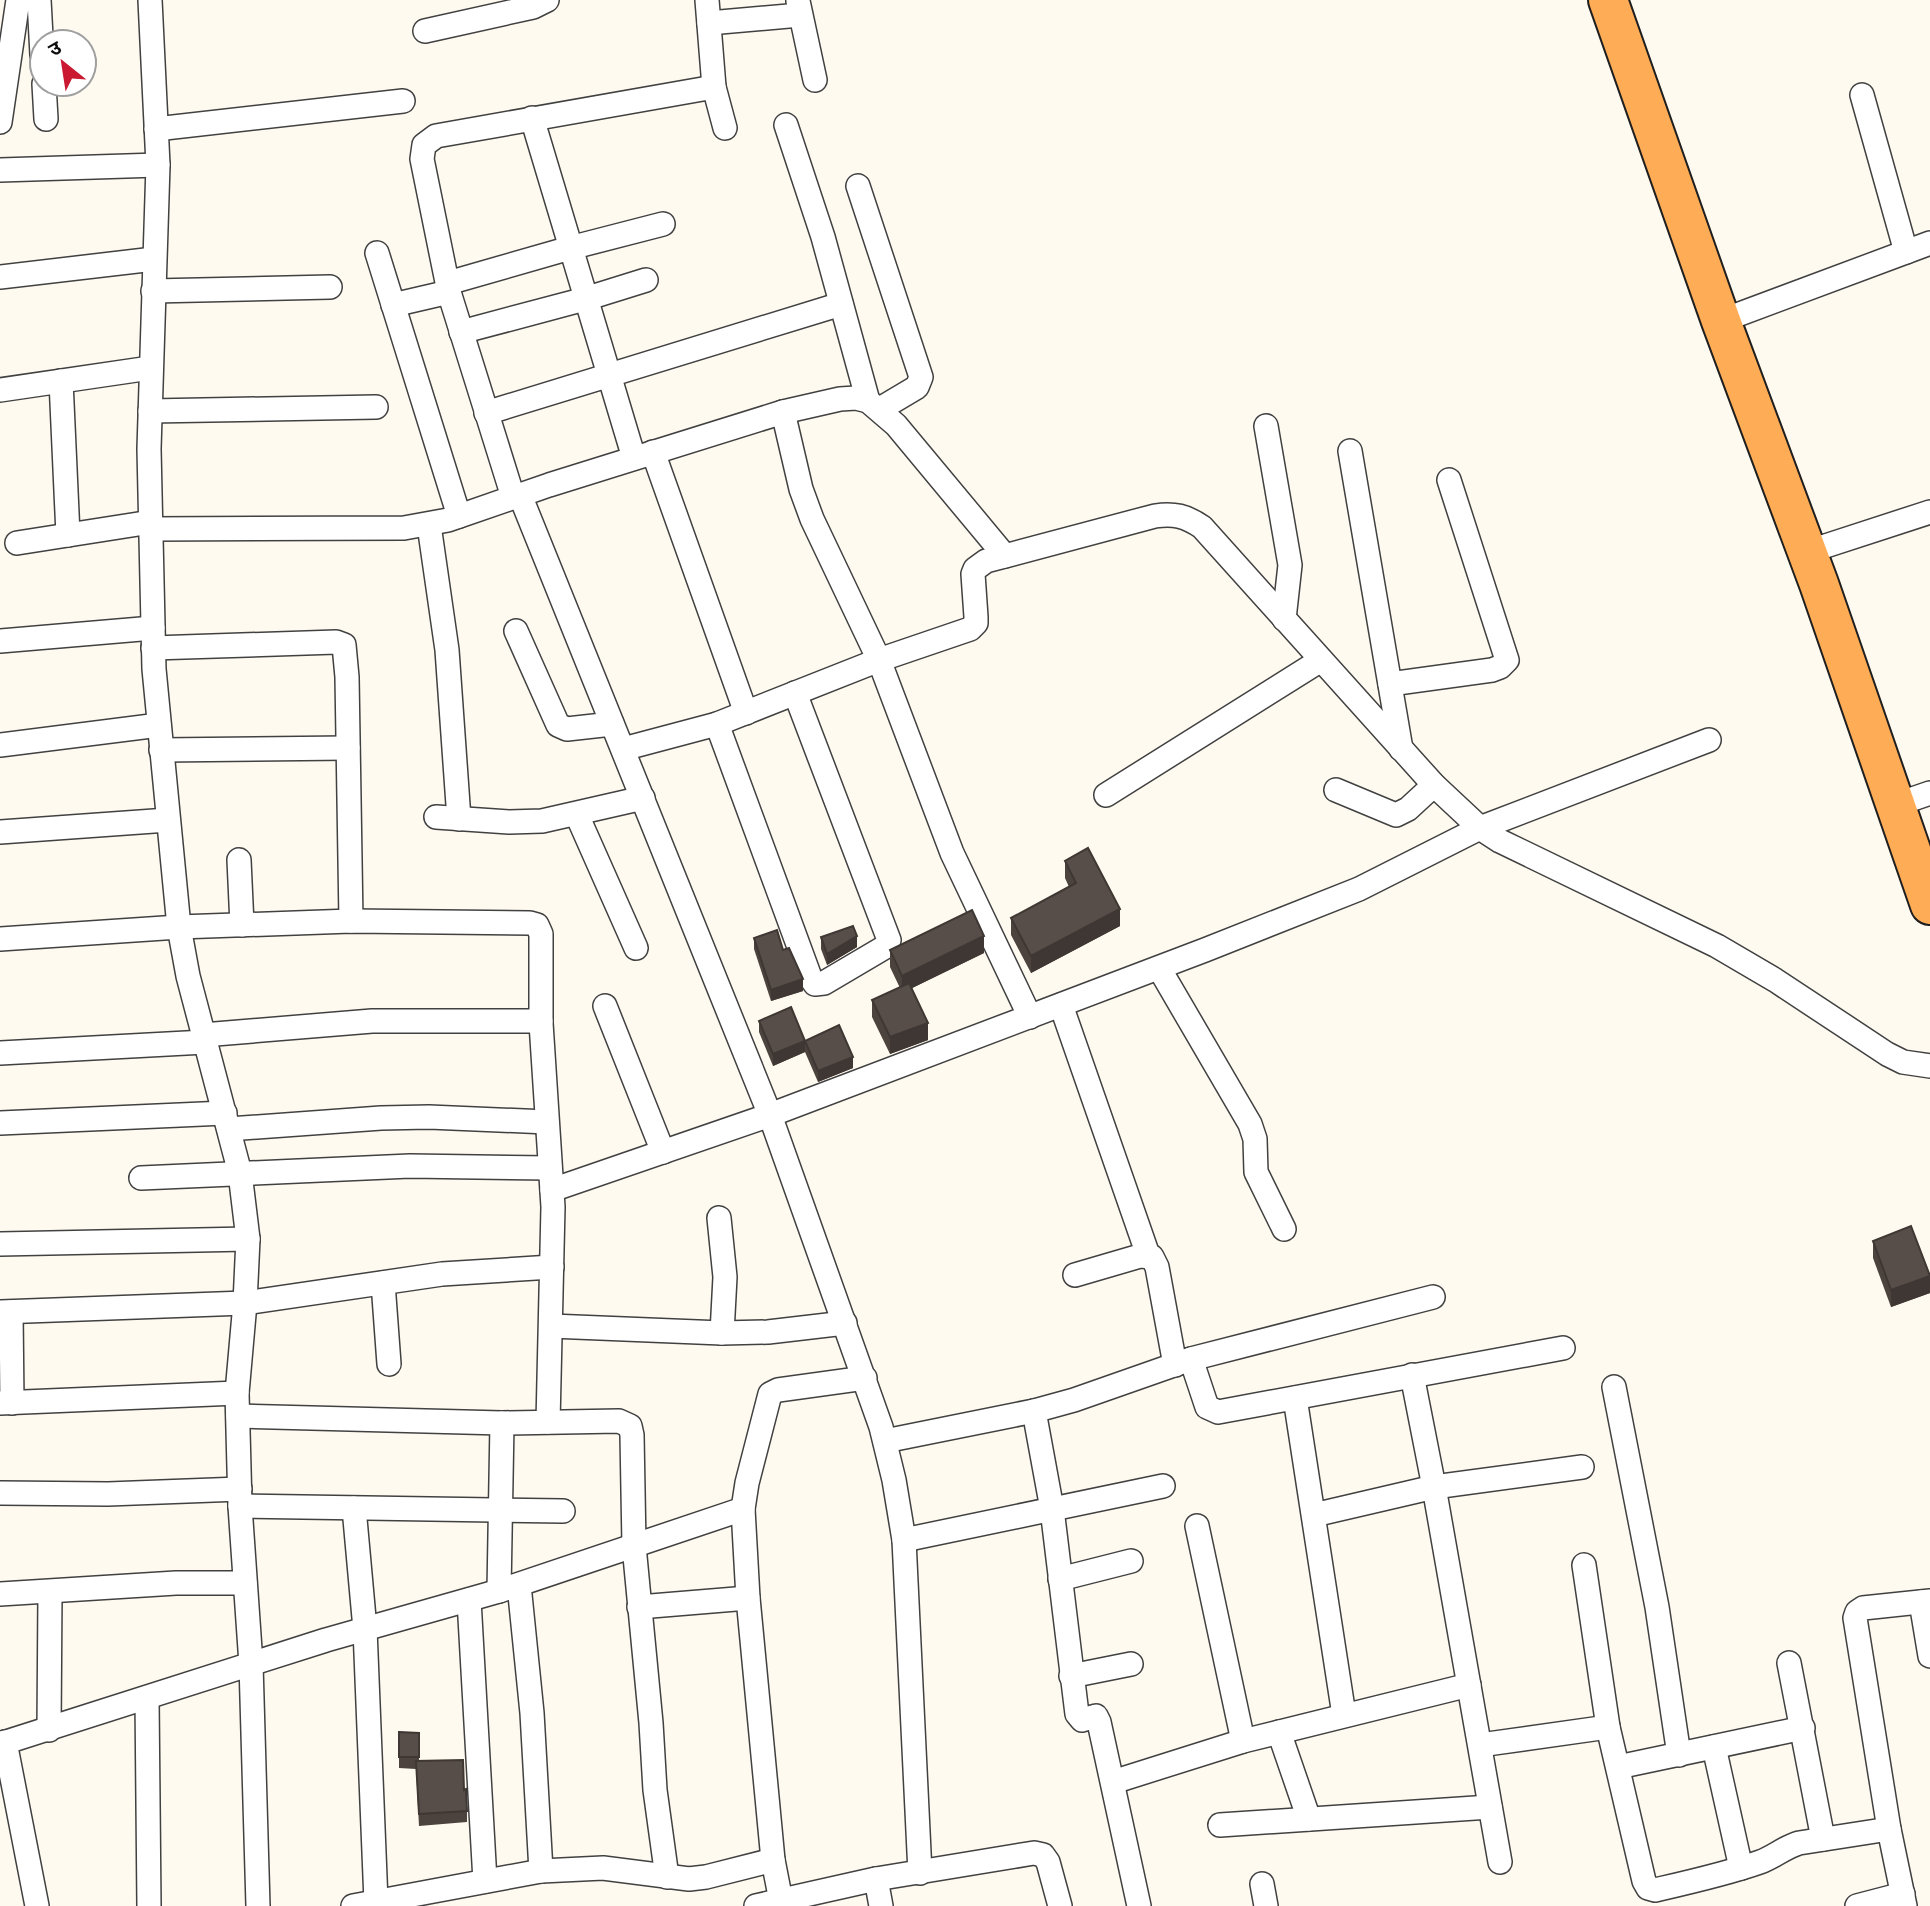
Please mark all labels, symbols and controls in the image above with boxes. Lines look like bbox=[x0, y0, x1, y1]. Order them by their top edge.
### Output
north arrow bbox=[28, 28, 98, 98]
text: उ bbox=[43, 34, 67, 62]

